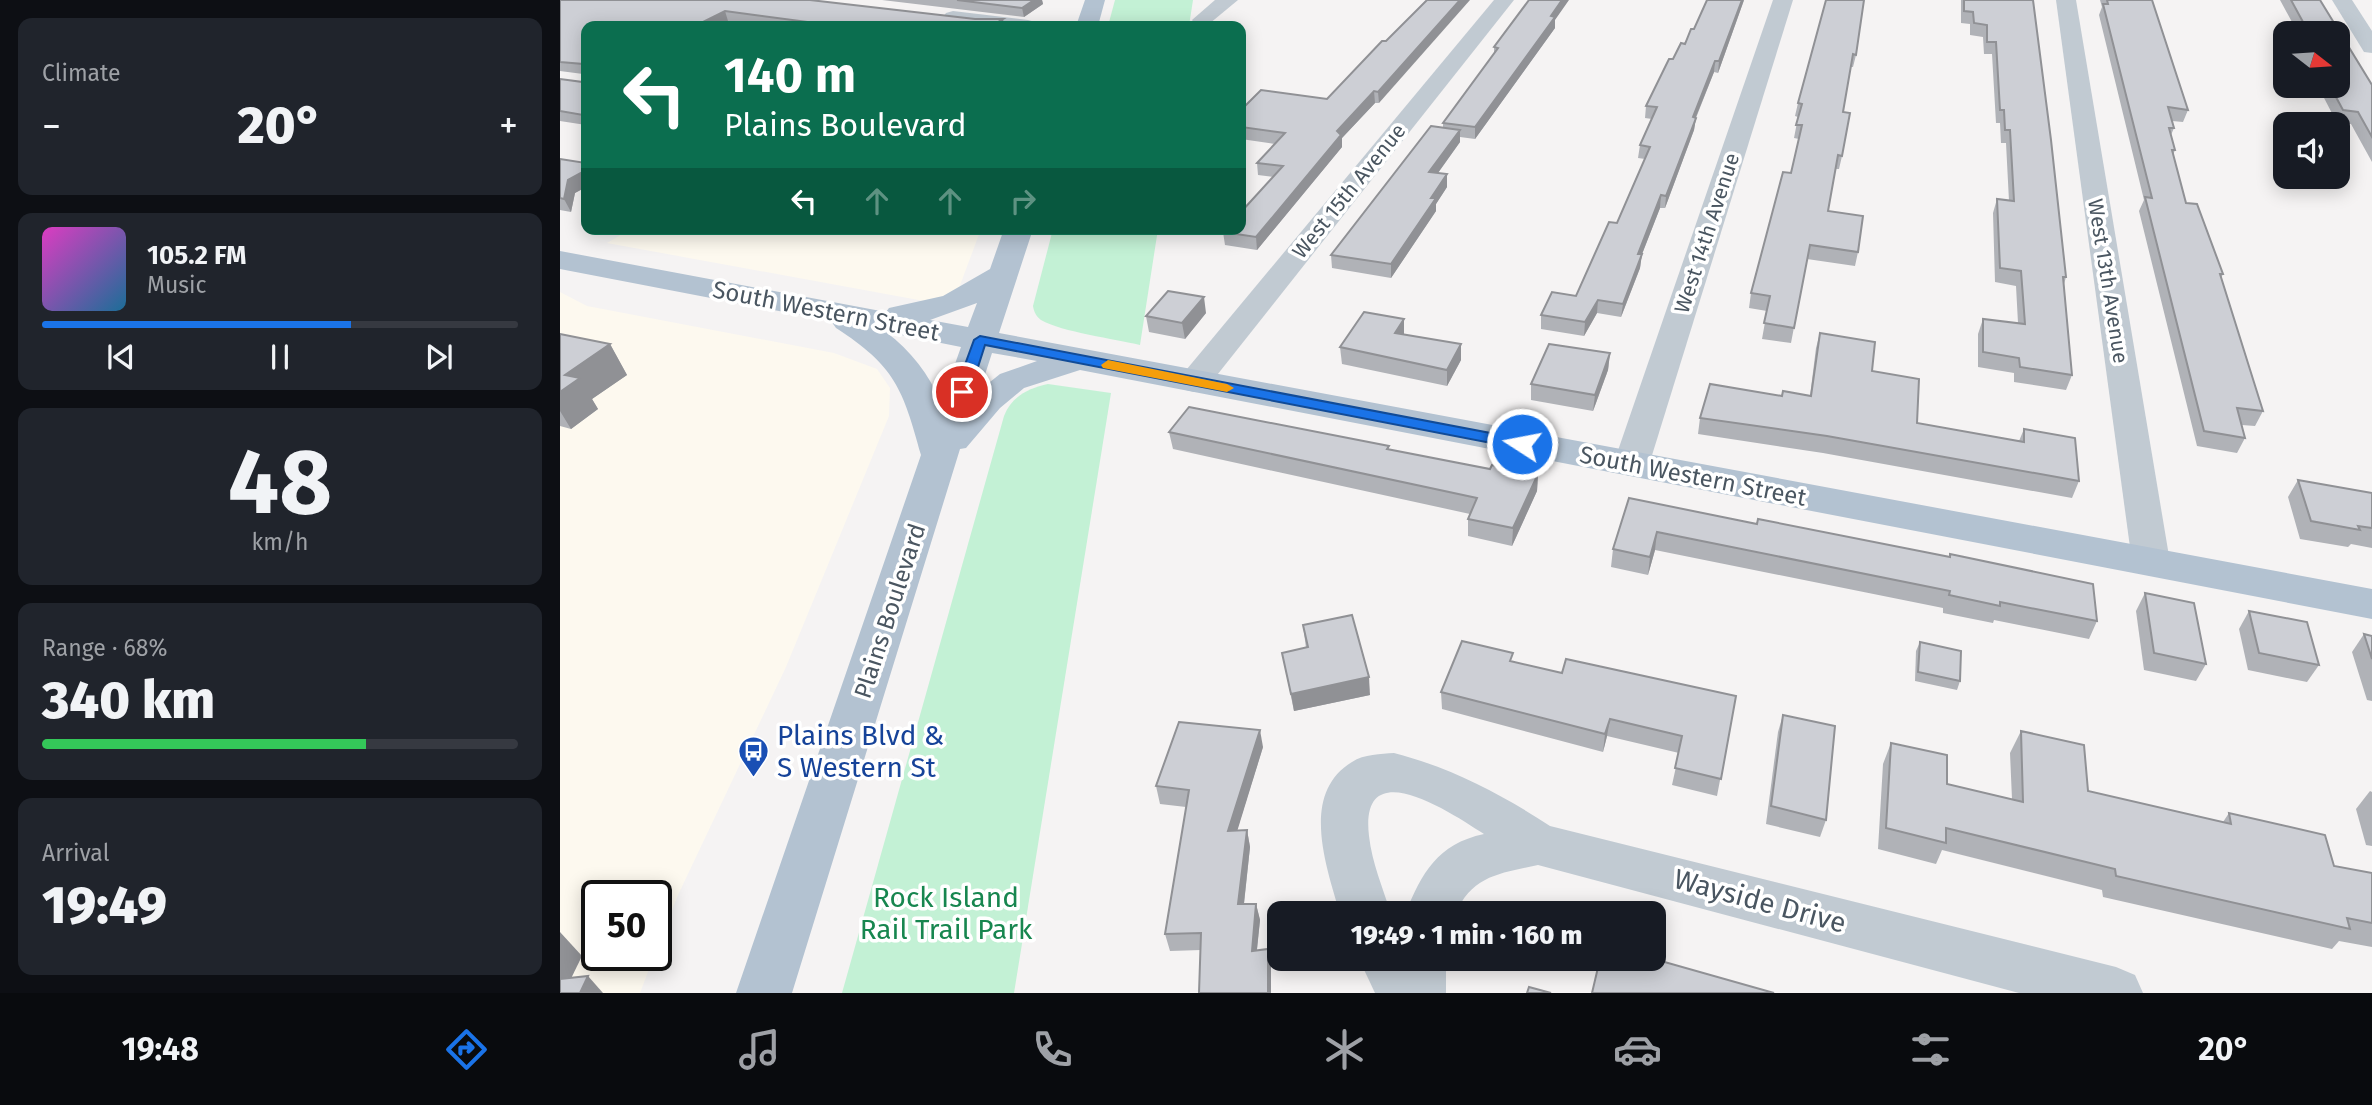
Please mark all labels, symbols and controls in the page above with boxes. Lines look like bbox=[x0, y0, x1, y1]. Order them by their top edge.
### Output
north arrow bbox=[2273, 21, 2350, 98]
map controls bbox=[2273, 21, 2350, 189]
text: 140 m bbox=[724, 46, 856, 105]
icon: left bbox=[609, 49, 700, 140]
text: Climate bbox=[42, 59, 121, 87]
text: 20° bbox=[237, 94, 323, 157]
text: − bbox=[42, 103, 61, 149]
text: + bbox=[499, 103, 518, 149]
text: Plains Boulevard bbox=[724, 106, 967, 144]
button: sound bbox=[2273, 112, 2350, 189]
street label: West 15th Avenue bbox=[1287, 118, 1411, 264]
street label: West 14th Avenue bbox=[1669, 150, 1745, 316]
icon: left bbox=[785, 182, 823, 220]
icon: ahead bbox=[858, 182, 896, 220]
icon: ahead bbox=[931, 182, 969, 220]
icon: right bbox=[1004, 182, 1042, 220]
street label: West 13th Avenue bbox=[2082, 197, 2134, 365]
text: 105.2 FM bbox=[147, 240, 246, 271]
text: Music bbox=[147, 271, 207, 299]
street label: South Western Street bbox=[710, 275, 942, 347]
icon: previous bbox=[102, 338, 140, 376]
icon: pause bbox=[261, 338, 299, 376]
icon: next bbox=[420, 338, 458, 376]
pin bbox=[932, 362, 992, 422]
icon: arrive bbox=[943, 373, 981, 411]
position arrow bbox=[1485, 407, 1559, 481]
text: 48 bbox=[228, 428, 332, 537]
street label: South Western Street bbox=[1577, 440, 1809, 512]
street label: Plains Boulevard bbox=[849, 520, 931, 702]
text: km/h bbox=[252, 528, 308, 556]
text: Range · 68% bbox=[42, 634, 167, 662]
text: 340 km bbox=[42, 669, 215, 732]
place label: Plains Blvd & S Western St bbox=[777, 719, 944, 784]
bus stop icon: Plains Blvd & S Western St bbox=[737, 734, 771, 778]
text: Arrival bbox=[42, 839, 109, 867]
street label: Wayside Drive bbox=[1670, 862, 1850, 940]
text: 19:49 bbox=[42, 874, 167, 937]
speed limit sign: 50 bbox=[581, 880, 672, 971]
park label: Rock Island Rail Trail Park bbox=[860, 881, 1033, 946]
text: 19:49 · 1 min · 160 m bbox=[1351, 920, 1582, 951]
icon: directions bbox=[442, 1025, 491, 1074]
icon: music bbox=[735, 1025, 784, 1074]
icon: phone bbox=[1028, 1025, 1077, 1074]
icon: climate bbox=[1320, 1025, 1369, 1074]
icon: car bbox=[1613, 1025, 1662, 1074]
icon: filters bbox=[1906, 1025, 1955, 1074]
text: 19:48 bbox=[122, 1030, 199, 1068]
text: 20° bbox=[2198, 1030, 2250, 1068]

